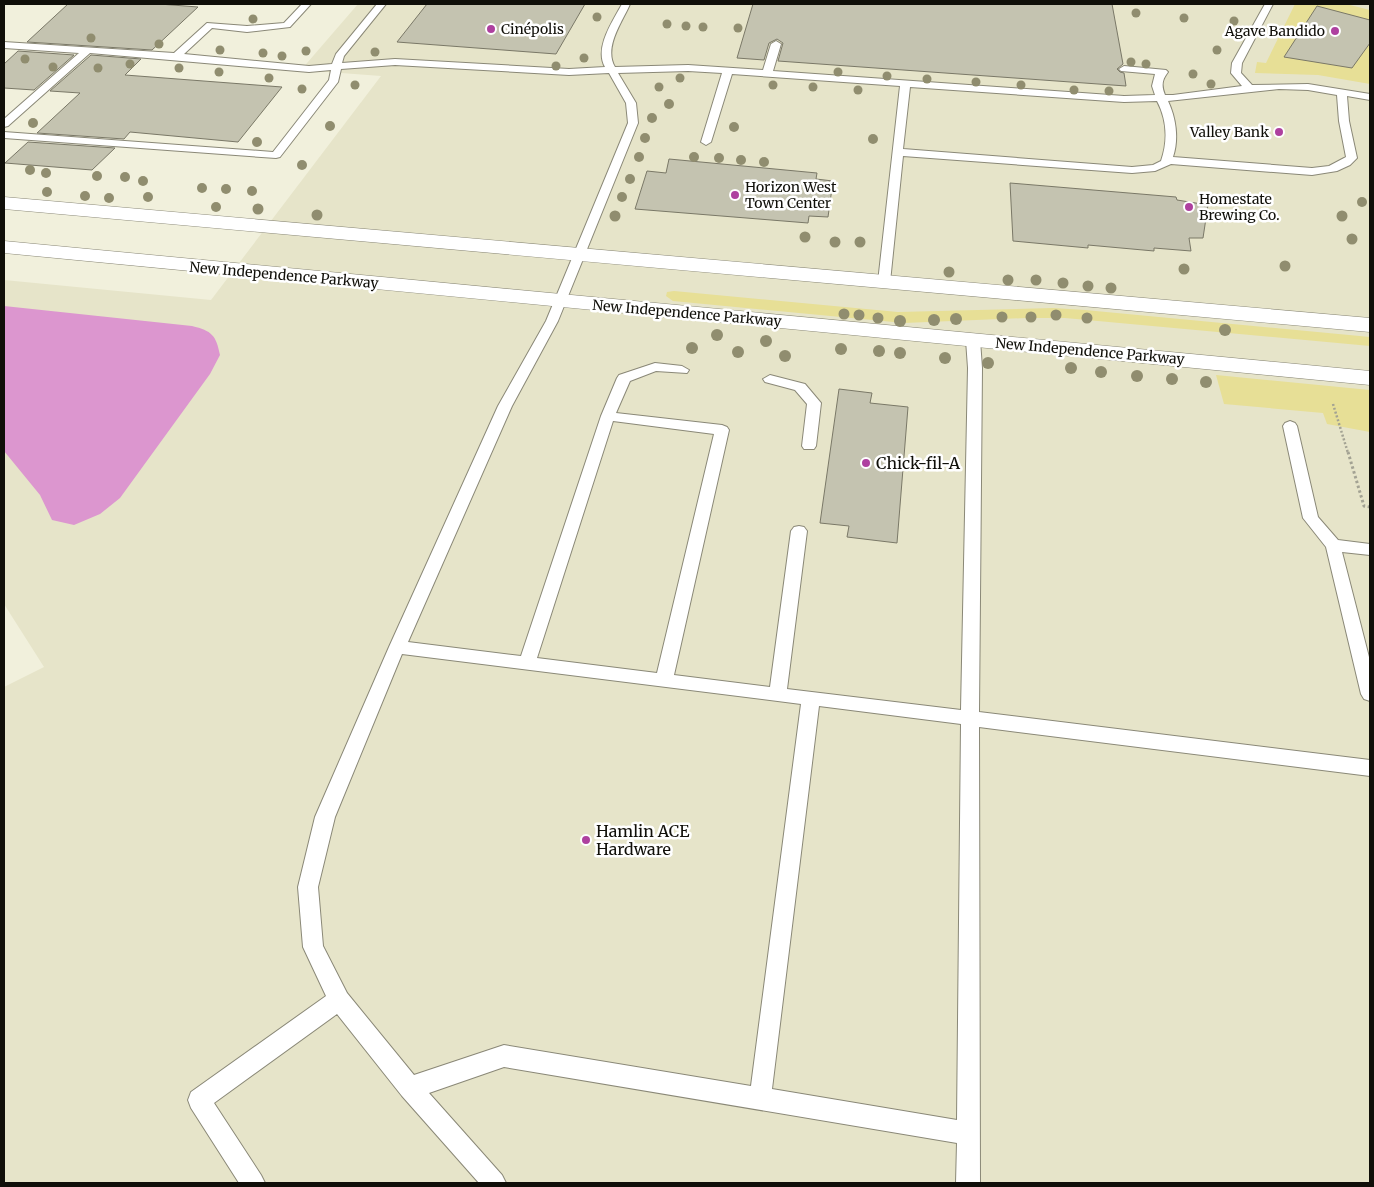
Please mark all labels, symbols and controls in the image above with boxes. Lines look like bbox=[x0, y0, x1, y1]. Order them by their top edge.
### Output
place label: Cinépolis bbox=[501, 20, 564, 38]
place label: Agave Bandido bbox=[1224, 22, 1325, 40]
marker: Cinépolis bbox=[485, 23, 497, 35]
marker: Agave Bandido bbox=[1329, 25, 1341, 37]
place label: Valley Bank bbox=[1189, 123, 1269, 141]
marker: Valley Bank bbox=[1273, 126, 1285, 138]
place label: Horizon West Town Center bbox=[745, 178, 837, 212]
marker: Horizon West Town Center bbox=[729, 189, 741, 201]
place label: Homestate Brewing Co. bbox=[1199, 190, 1280, 224]
marker: Homestate Brewing Co. bbox=[1183, 201, 1195, 213]
street label: New Independence Parkway bbox=[189, 258, 380, 292]
street label: New Independence Parkway bbox=[592, 296, 783, 330]
street label: New Independence Parkway bbox=[995, 334, 1186, 368]
place label: Chick-fil-A bbox=[876, 453, 961, 473]
marker: Chick-fil-A bbox=[860, 457, 872, 469]
place label: Hamlin ACE Hardware bbox=[596, 821, 690, 859]
marker: Hamlin ACE Hardware bbox=[580, 834, 592, 846]

